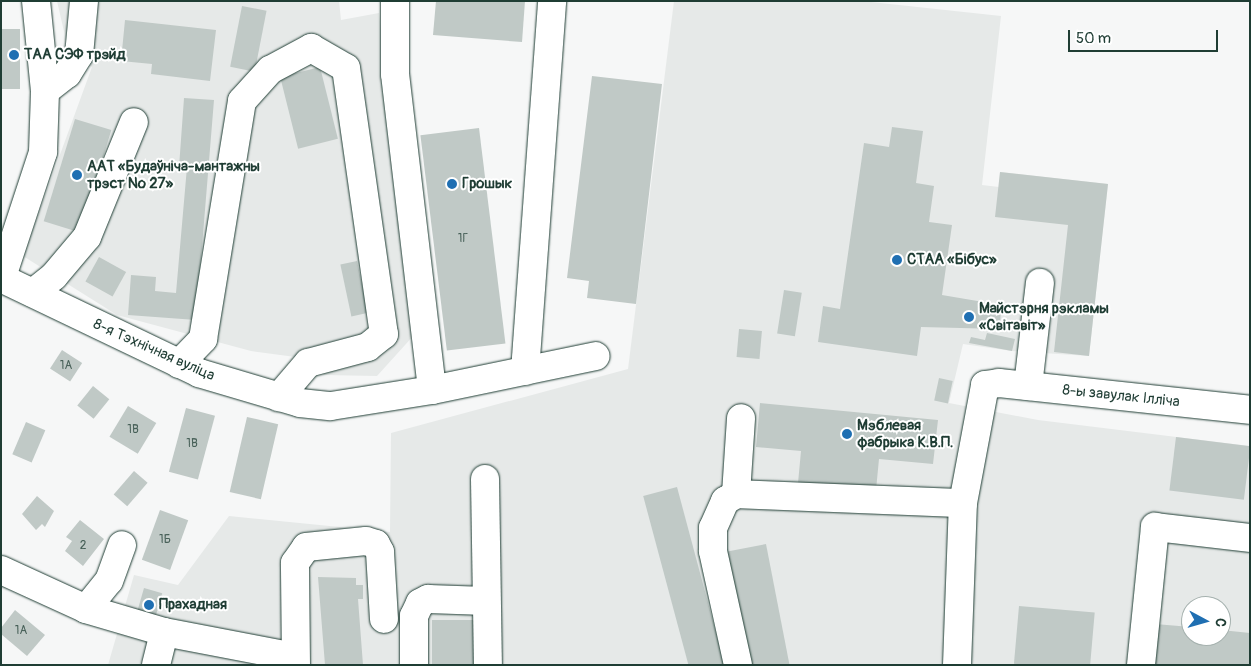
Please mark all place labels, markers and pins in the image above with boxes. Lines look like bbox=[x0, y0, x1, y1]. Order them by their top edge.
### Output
place label: ТАА СЭФ трэйд bbox=[24, 46, 125, 64]
marker: ТАА СЭФ трэйд bbox=[8, 49, 20, 61]
place label: ААТ «Будаўніча-мантажны трэст № 27» bbox=[87, 157, 260, 192]
marker: ААТ «Будаўніча-мантажны трэст № 27» bbox=[71, 169, 83, 181]
place label: Грошык bbox=[462, 175, 512, 193]
marker: Грошык bbox=[446, 178, 458, 190]
place label: СТАА «Бібус» bbox=[907, 251, 997, 269]
marker: СТАА «Бібус» bbox=[891, 254, 903, 266]
place label: Майстэрня рэкламы «Світавіт» bbox=[979, 299, 1109, 334]
marker: Майстэрня рэкламы «Світавіт» bbox=[963, 311, 975, 323]
place label: Мэблевая фабрыка К.В.П. bbox=[857, 416, 953, 451]
marker: Мэблевая фабрыка К.В.П. bbox=[841, 428, 853, 440]
place label: Прахадная bbox=[159, 596, 227, 614]
marker: Прахадная bbox=[143, 599, 155, 611]

